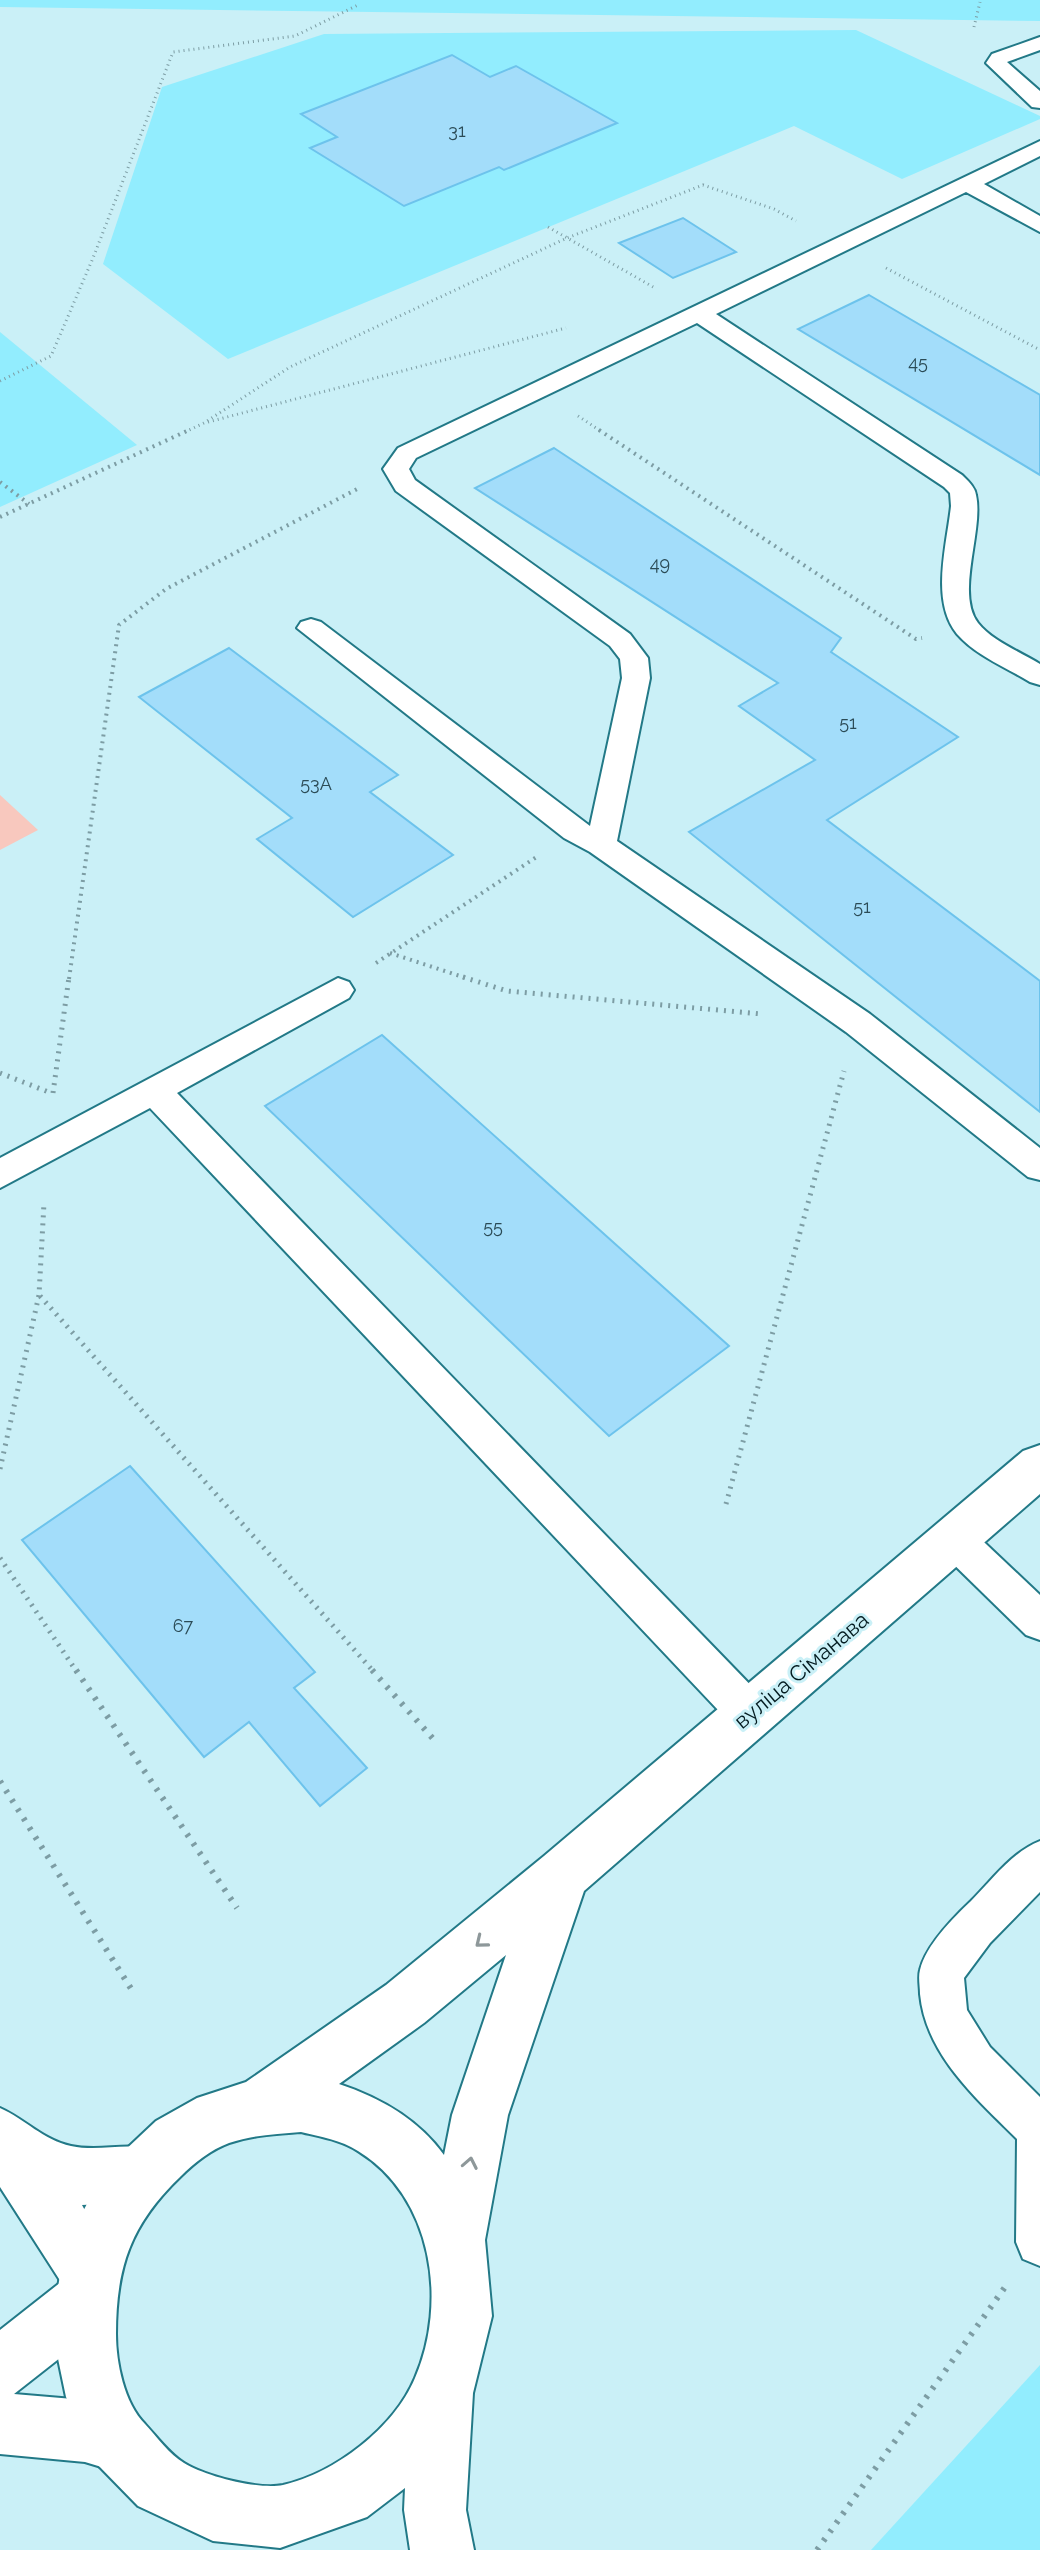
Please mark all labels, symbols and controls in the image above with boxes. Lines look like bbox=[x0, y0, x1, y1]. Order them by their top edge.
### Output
house number: 31 bbox=[448, 120, 466, 141]
house number: 45 bbox=[908, 352, 928, 373]
house number: 49 bbox=[650, 553, 670, 574]
house number: 51 bbox=[839, 712, 857, 733]
house number: 53А bbox=[300, 773, 332, 794]
house number: 51 bbox=[853, 896, 871, 917]
house number: 55 bbox=[483, 1216, 503, 1237]
street label: вуліца Сіманава bbox=[729, 1606, 873, 1734]
house number: 67 bbox=[173, 1615, 194, 1636]
one-way arrow bbox=[476, 1932, 490, 1947]
one-way arrow bbox=[461, 2157, 478, 2170]

